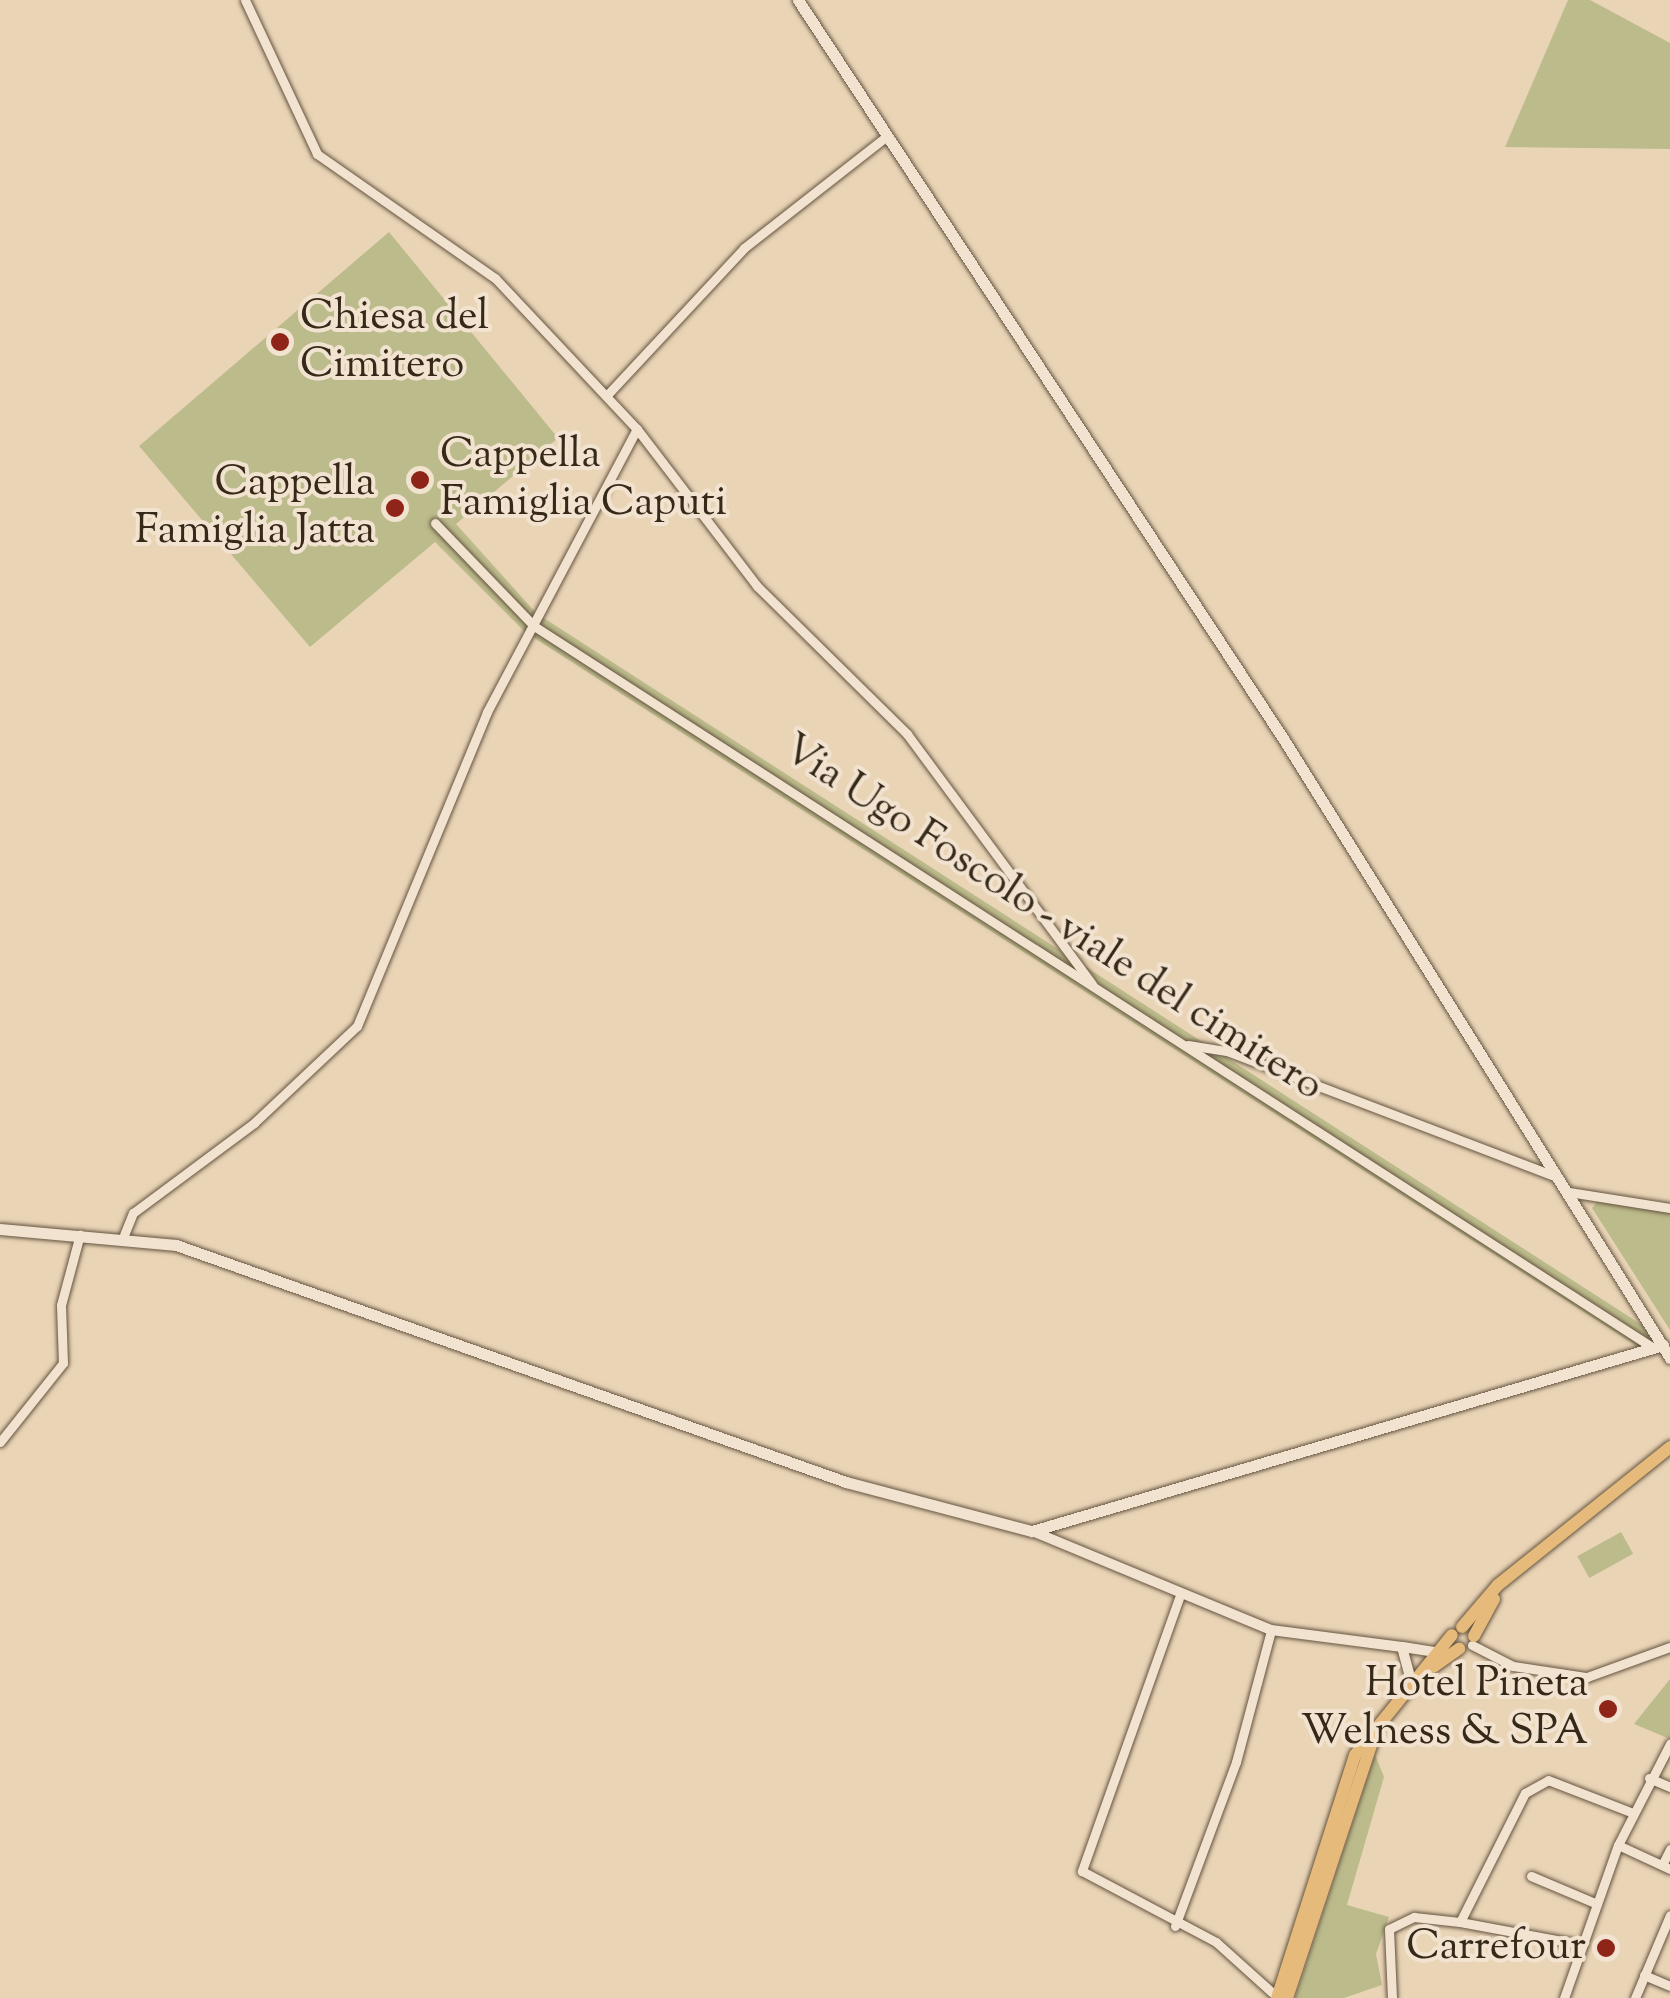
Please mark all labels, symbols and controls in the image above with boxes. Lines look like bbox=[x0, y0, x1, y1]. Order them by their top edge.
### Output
place label: Chiesa del Cimitero bbox=[300, 293, 489, 392]
marker: Chiesa del Cimitero bbox=[269, 331, 291, 353]
place label: Cappella Famiglia Caputi bbox=[440, 431, 727, 530]
place label: Cappella Famiglia Jatta bbox=[135, 459, 375, 558]
marker: Cappella Famiglia Caputi bbox=[409, 469, 431, 491]
marker: Cappella Famiglia Jatta bbox=[384, 497, 406, 519]
street label: Via Ugo Foscolo - viale del cimitero bbox=[772, 725, 1332, 1113]
place label: Hotel Pineta Welness & SPA bbox=[1301, 1660, 1588, 1758]
marker: Hotel Pineta Welness & SPA bbox=[1597, 1698, 1619, 1720]
place label: Carrefour bbox=[1406, 1923, 1586, 1973]
marker: Carrefour bbox=[1595, 1937, 1617, 1959]

